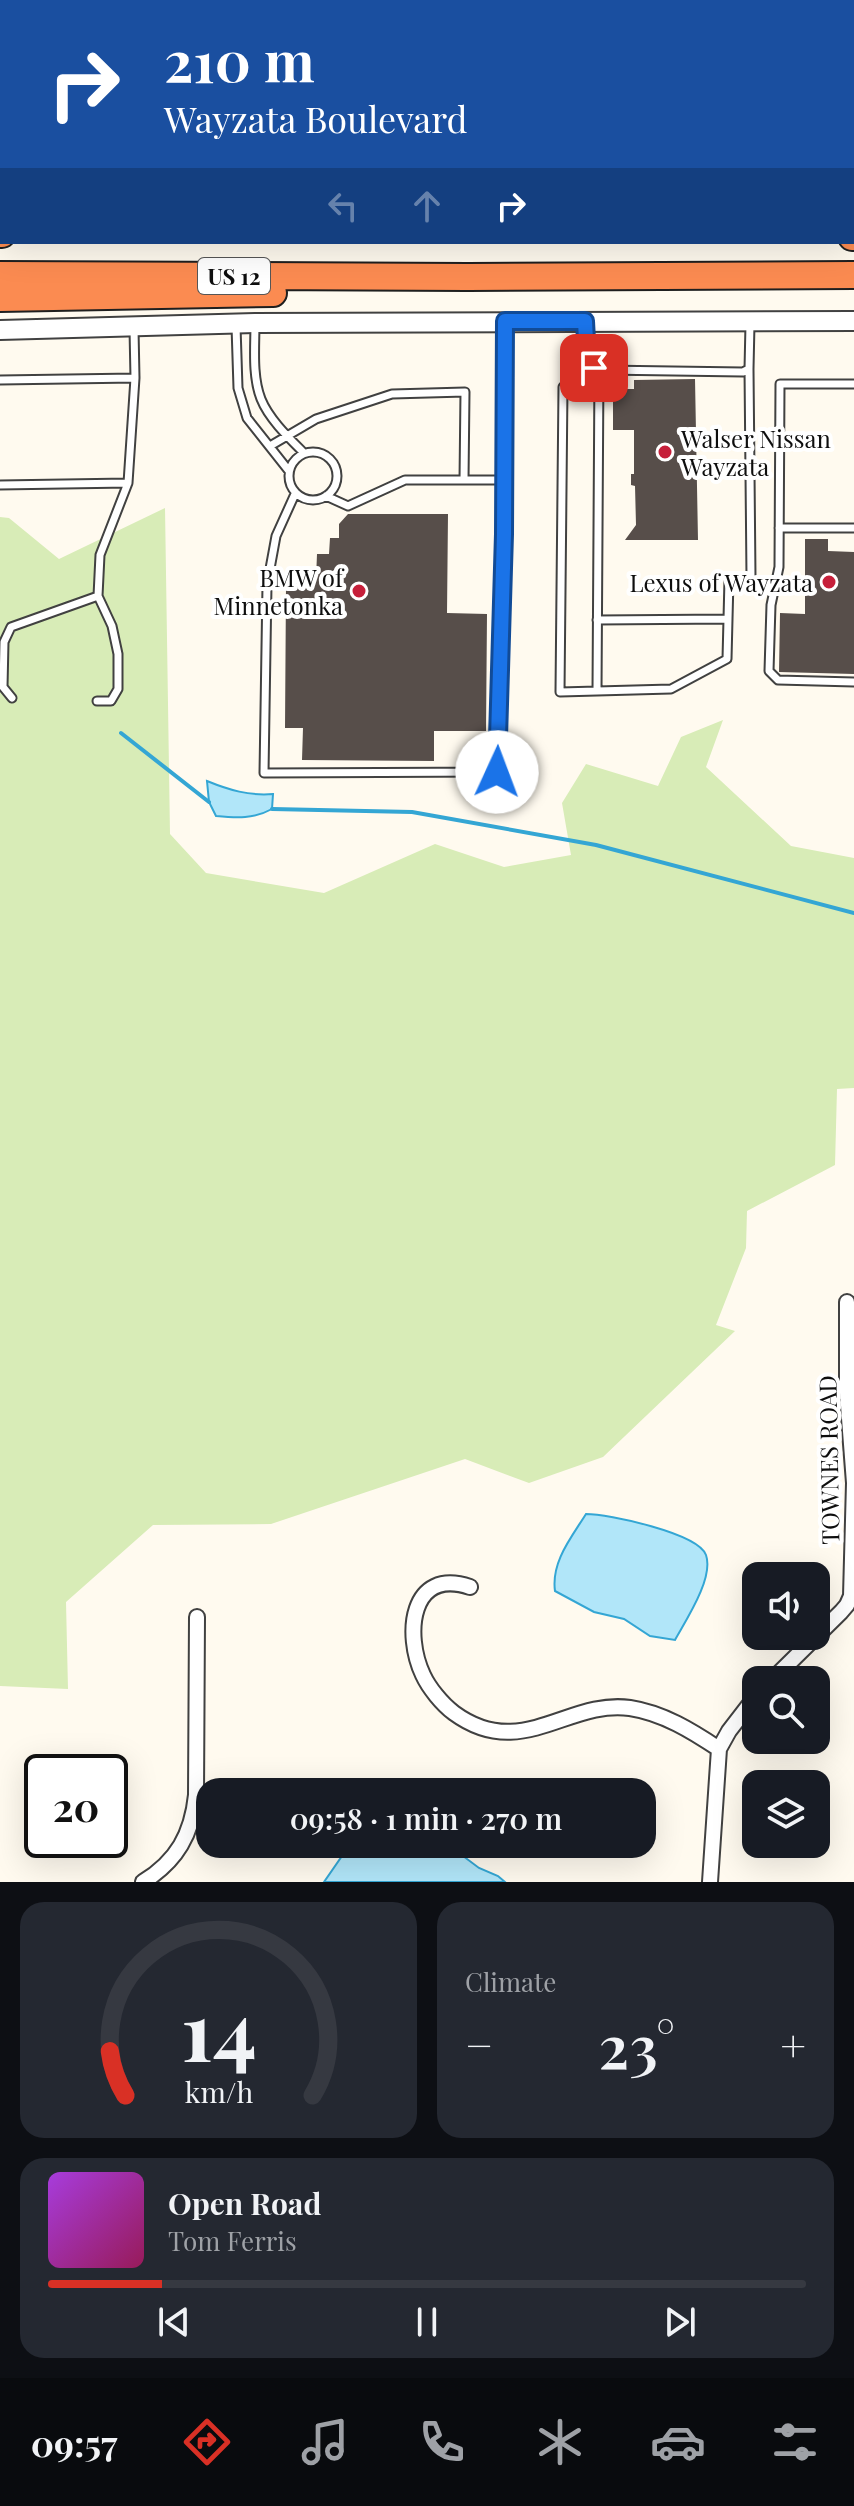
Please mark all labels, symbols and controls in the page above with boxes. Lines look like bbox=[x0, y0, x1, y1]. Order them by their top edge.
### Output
text: 210 m bbox=[164, 22, 315, 97]
icon: right bbox=[32, 32, 136, 136]
text: Wayzata Boulevard bbox=[164, 94, 468, 142]
icon: left bbox=[321, 184, 365, 228]
icon: ahead bbox=[405, 184, 449, 228]
icon: right bbox=[489, 184, 533, 228]
road number: US 12 bbox=[198, 258, 270, 294]
pin bbox=[560, 334, 628, 402]
icon: arrive bbox=[572, 346, 616, 390]
place label: Walser Nissan Wayzata bbox=[680, 422, 831, 482]
marker: Walser Nissan Wayzata bbox=[656, 443, 674, 461]
place label: BMW of Minnetonka bbox=[213, 561, 345, 621]
place label: Lexus of Wayzata bbox=[629, 566, 813, 598]
marker: Lexus of Wayzata bbox=[820, 573, 838, 591]
marker: BMW of Minnetonka bbox=[350, 582, 368, 600]
position arrow bbox=[455, 730, 539, 814]
street label: TOWNES ROAD bbox=[811, 1375, 845, 1545]
map controls bbox=[742, 1562, 830, 1858]
button: sound bbox=[742, 1562, 830, 1650]
button: search bbox=[742, 1666, 830, 1754]
speed limit sign: 20 bbox=[24, 1754, 128, 1858]
button: layers bbox=[742, 1770, 830, 1858]
text: 09:58 · 1 min · 270 m bbox=[290, 1798, 562, 1838]
text: Climate bbox=[465, 1964, 556, 1999]
text: 14 bbox=[181, 1972, 256, 2083]
text: 23° bbox=[599, 2004, 675, 2084]
text: − bbox=[465, 2014, 493, 2073]
text: + bbox=[780, 2014, 806, 2073]
text: km/h bbox=[184, 2072, 253, 2110]
text: Open Road bbox=[168, 2183, 321, 2223]
text: Tom Ferris bbox=[168, 2223, 297, 2258]
icon: previous bbox=[152, 2300, 196, 2344]
icon: pause bbox=[405, 2300, 449, 2344]
icon: next bbox=[658, 2300, 702, 2344]
icon: directions bbox=[179, 2414, 235, 2470]
icon: music bbox=[297, 2414, 353, 2470]
icon: phone bbox=[414, 2414, 470, 2470]
icon: climate bbox=[532, 2414, 588, 2470]
icon: car bbox=[650, 2414, 706, 2470]
icon: filters bbox=[767, 2414, 823, 2470]
text: 09:57 bbox=[31, 2418, 117, 2466]

